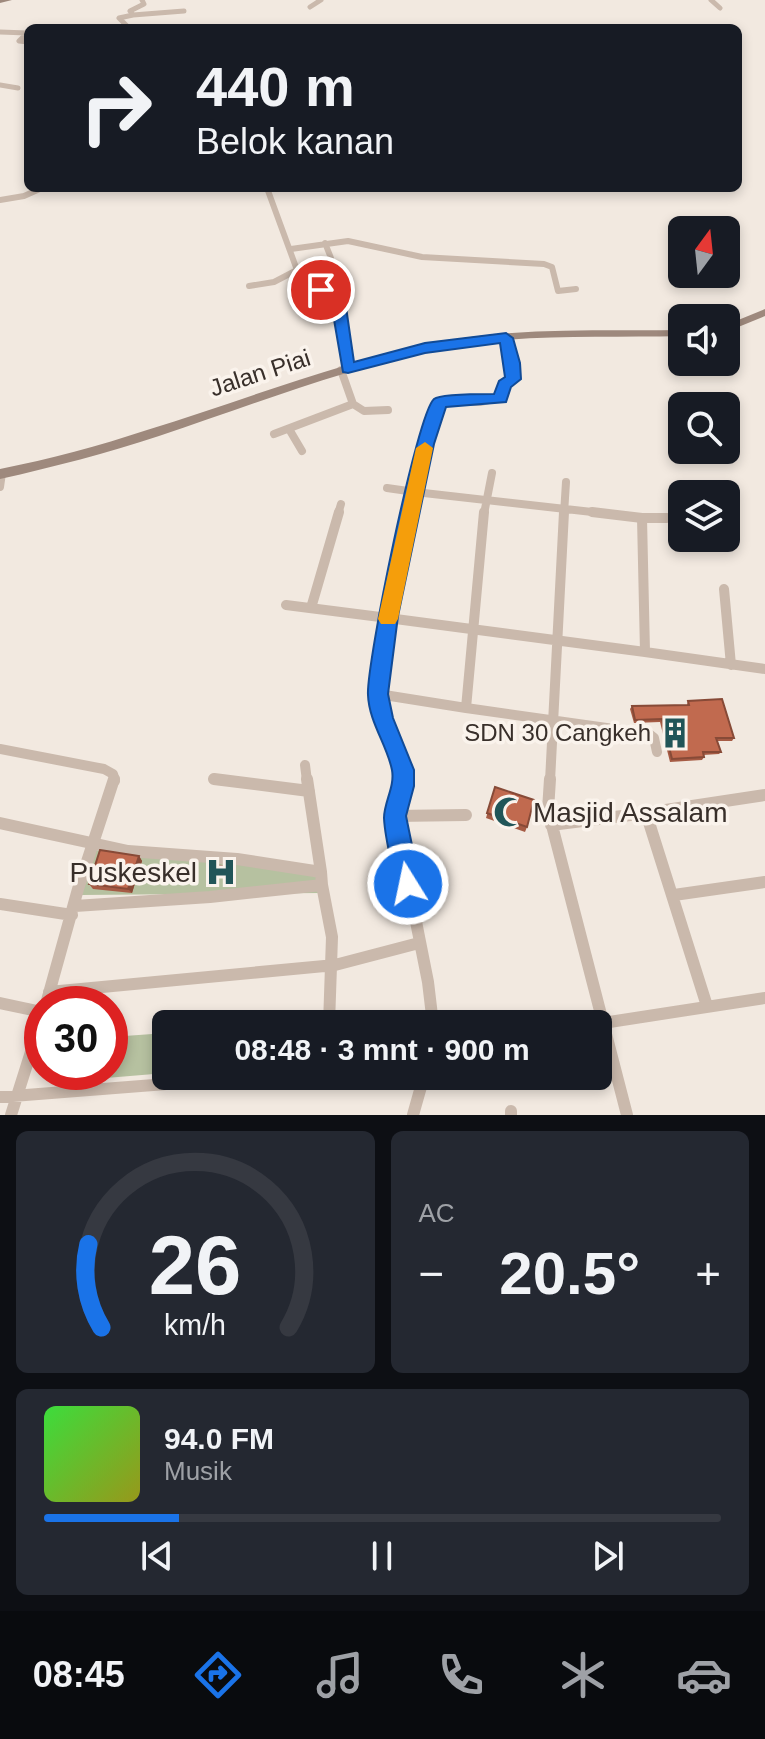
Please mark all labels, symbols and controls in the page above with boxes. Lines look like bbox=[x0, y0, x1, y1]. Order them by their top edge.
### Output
text: 440 m bbox=[196, 55, 355, 118]
icon: right bbox=[64, 56, 168, 160]
text: Belok kanan bbox=[196, 121, 394, 162]
north arrow bbox=[668, 216, 740, 288]
map controls bbox=[668, 216, 740, 552]
pin bbox=[287, 256, 355, 324]
icon: arrive bbox=[299, 268, 343, 312]
button: sound bbox=[668, 304, 740, 376]
street label: Jalan Piai bbox=[206, 344, 314, 401]
button: search bbox=[668, 392, 740, 464]
button: layers bbox=[668, 480, 740, 552]
building icon: SDN 30 Cangkeh bbox=[658, 716, 692, 750]
place label: SDN 30 Cangkeh bbox=[464, 719, 651, 746]
mosque icon: Masjid Assalam bbox=[492, 795, 526, 829]
place label: Masjid Assalam bbox=[533, 797, 728, 828]
position arrow bbox=[366, 842, 450, 926]
hospital icon: Puskeskel bbox=[204, 855, 238, 889]
place label: Puskeskel bbox=[69, 857, 197, 888]
speed limit sign: 30 bbox=[24, 986, 128, 1090]
text: 08:48 · 3 mnt · 900 m bbox=[234, 1033, 530, 1066]
text: AC bbox=[419, 1198, 455, 1228]
text: 26 bbox=[149, 1219, 242, 1312]
text: 20.5° bbox=[499, 1240, 640, 1307]
text: − bbox=[419, 1249, 444, 1298]
text: + bbox=[695, 1249, 721, 1298]
text: km/h bbox=[164, 1309, 226, 1341]
text: 94.0 FM bbox=[164, 1422, 274, 1455]
text: Musik bbox=[164, 1456, 232, 1486]
icon: previous bbox=[135, 1534, 179, 1578]
icon: pause bbox=[360, 1534, 404, 1578]
icon: next bbox=[586, 1534, 630, 1578]
icon: directions bbox=[190, 1647, 246, 1703]
icon: music bbox=[312, 1647, 368, 1703]
icon: phone bbox=[433, 1647, 489, 1703]
icon: climate bbox=[555, 1647, 611, 1703]
icon: car bbox=[676, 1647, 732, 1703]
text: 08:45 bbox=[33, 1654, 125, 1695]

